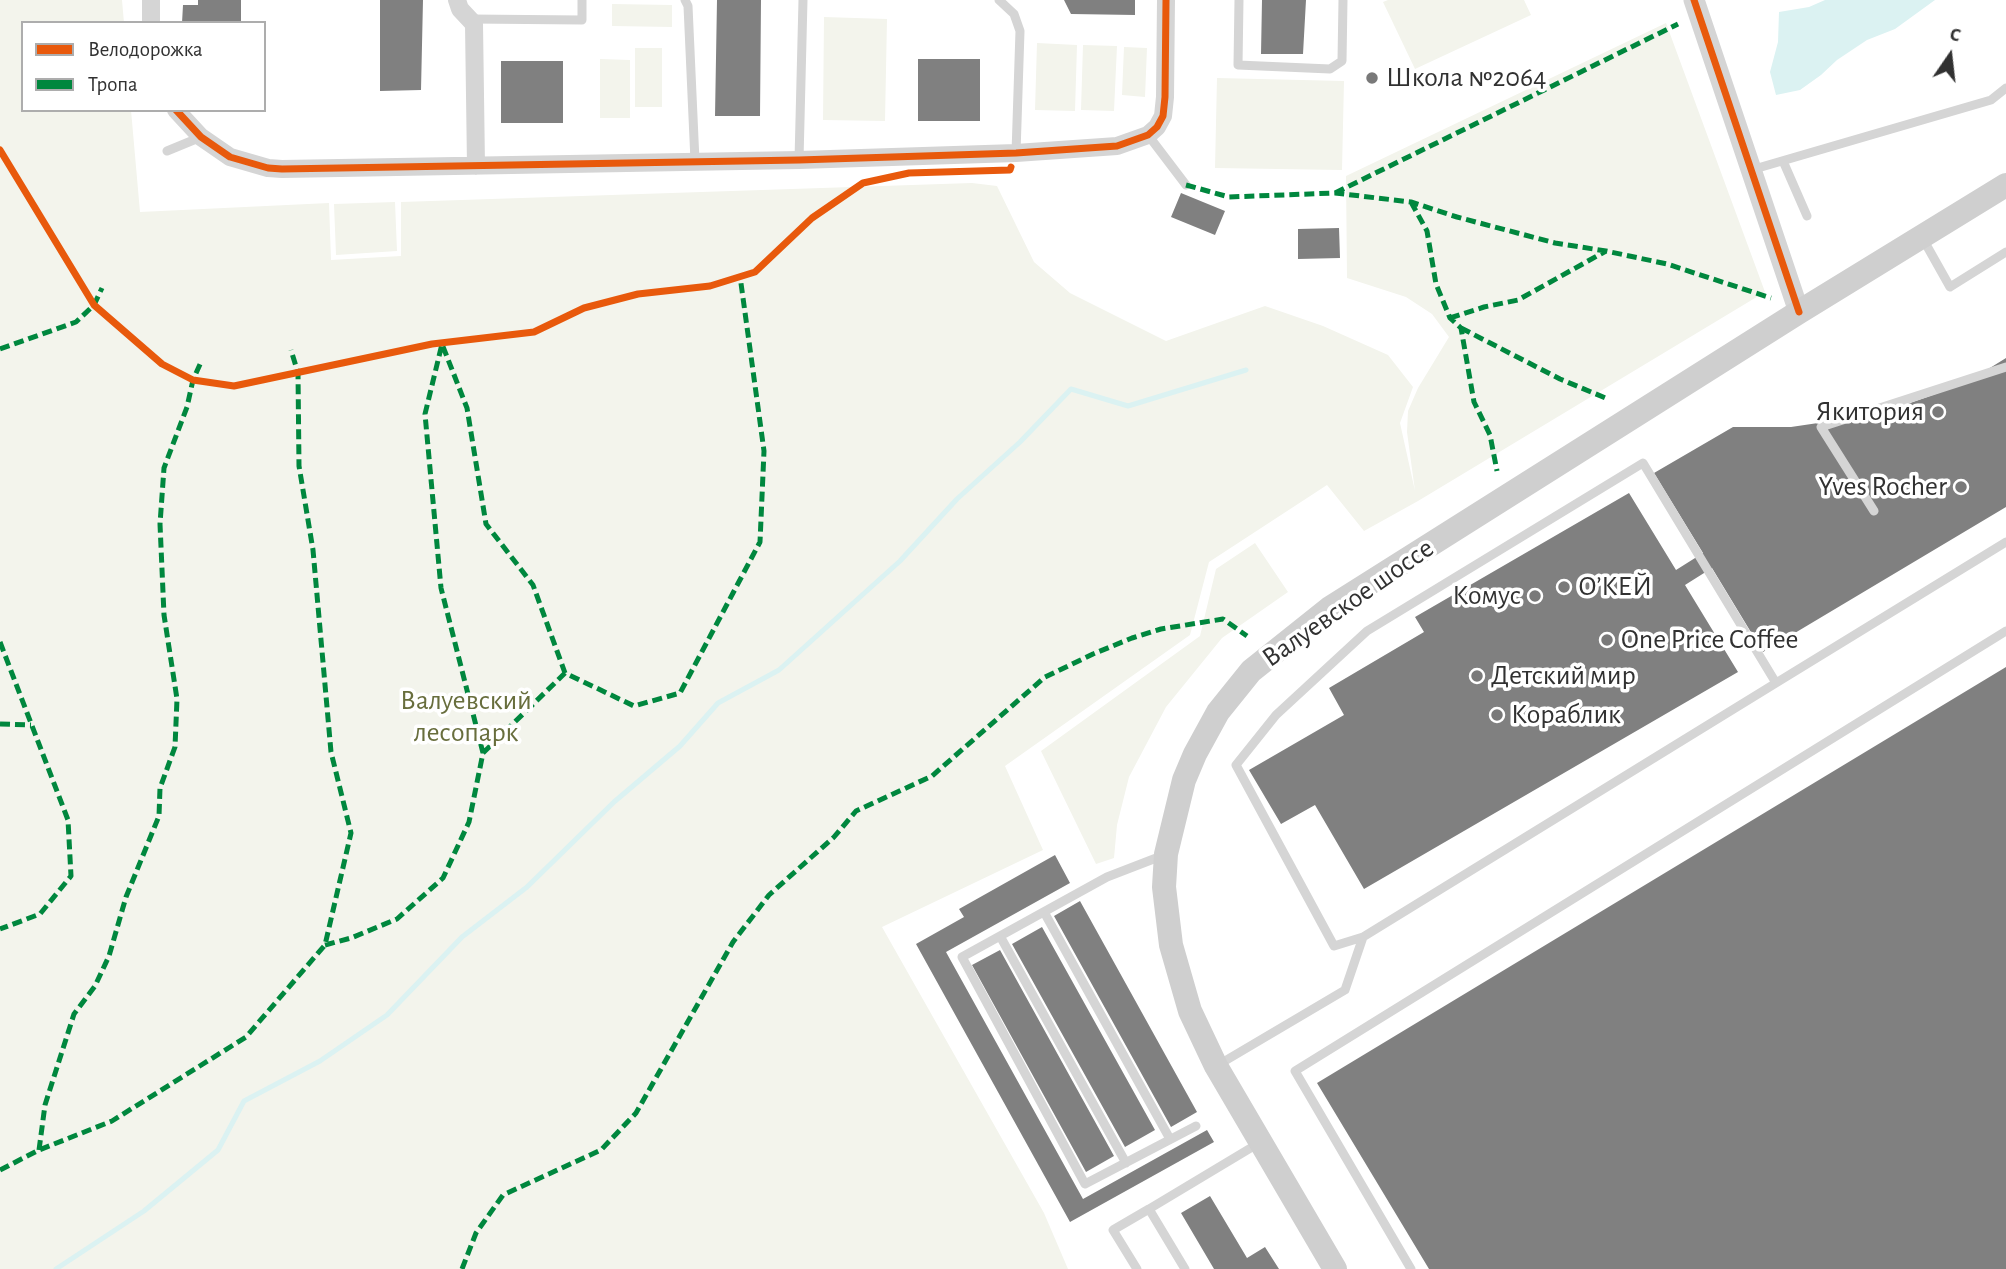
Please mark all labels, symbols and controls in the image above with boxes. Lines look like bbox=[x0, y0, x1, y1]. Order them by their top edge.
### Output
legend bbox=[21, 21, 266, 112]
north arrow bbox=[1915, 21, 1985, 91]
text: С bbox=[1948, 25, 1963, 46]
text: Велодорожка bbox=[88, 39, 203, 60]
place label: Школа №2064 bbox=[1386, 61, 1547, 95]
marker: Школа №2064 bbox=[1364, 70, 1380, 86]
text: Тропа bbox=[88, 74, 138, 95]
place label: Якитория bbox=[1816, 395, 1924, 429]
marker: Якитория bbox=[1930, 404, 1946, 420]
place label: Yves Rocher bbox=[1818, 470, 1947, 504]
marker: Yves Rocher bbox=[1953, 479, 1969, 495]
street label: Валуевское шоссе bbox=[1256, 531, 1440, 675]
place label: О’КЕЙ bbox=[1578, 570, 1652, 604]
place label: Комус bbox=[1452, 579, 1521, 613]
marker: О’КЕЙ bbox=[1556, 579, 1572, 595]
marker: Комус bbox=[1527, 588, 1543, 604]
place label: One Price Coffee bbox=[1621, 623, 1798, 657]
marker: One Price Coffee bbox=[1599, 632, 1615, 648]
place label: Детский мир bbox=[1491, 659, 1636, 693]
marker: Детский мир bbox=[1469, 668, 1485, 684]
park label: Валуевский лесопарк bbox=[400, 684, 532, 750]
place label: Кораблик bbox=[1511, 698, 1621, 732]
marker: Кораблик bbox=[1489, 707, 1505, 723]

